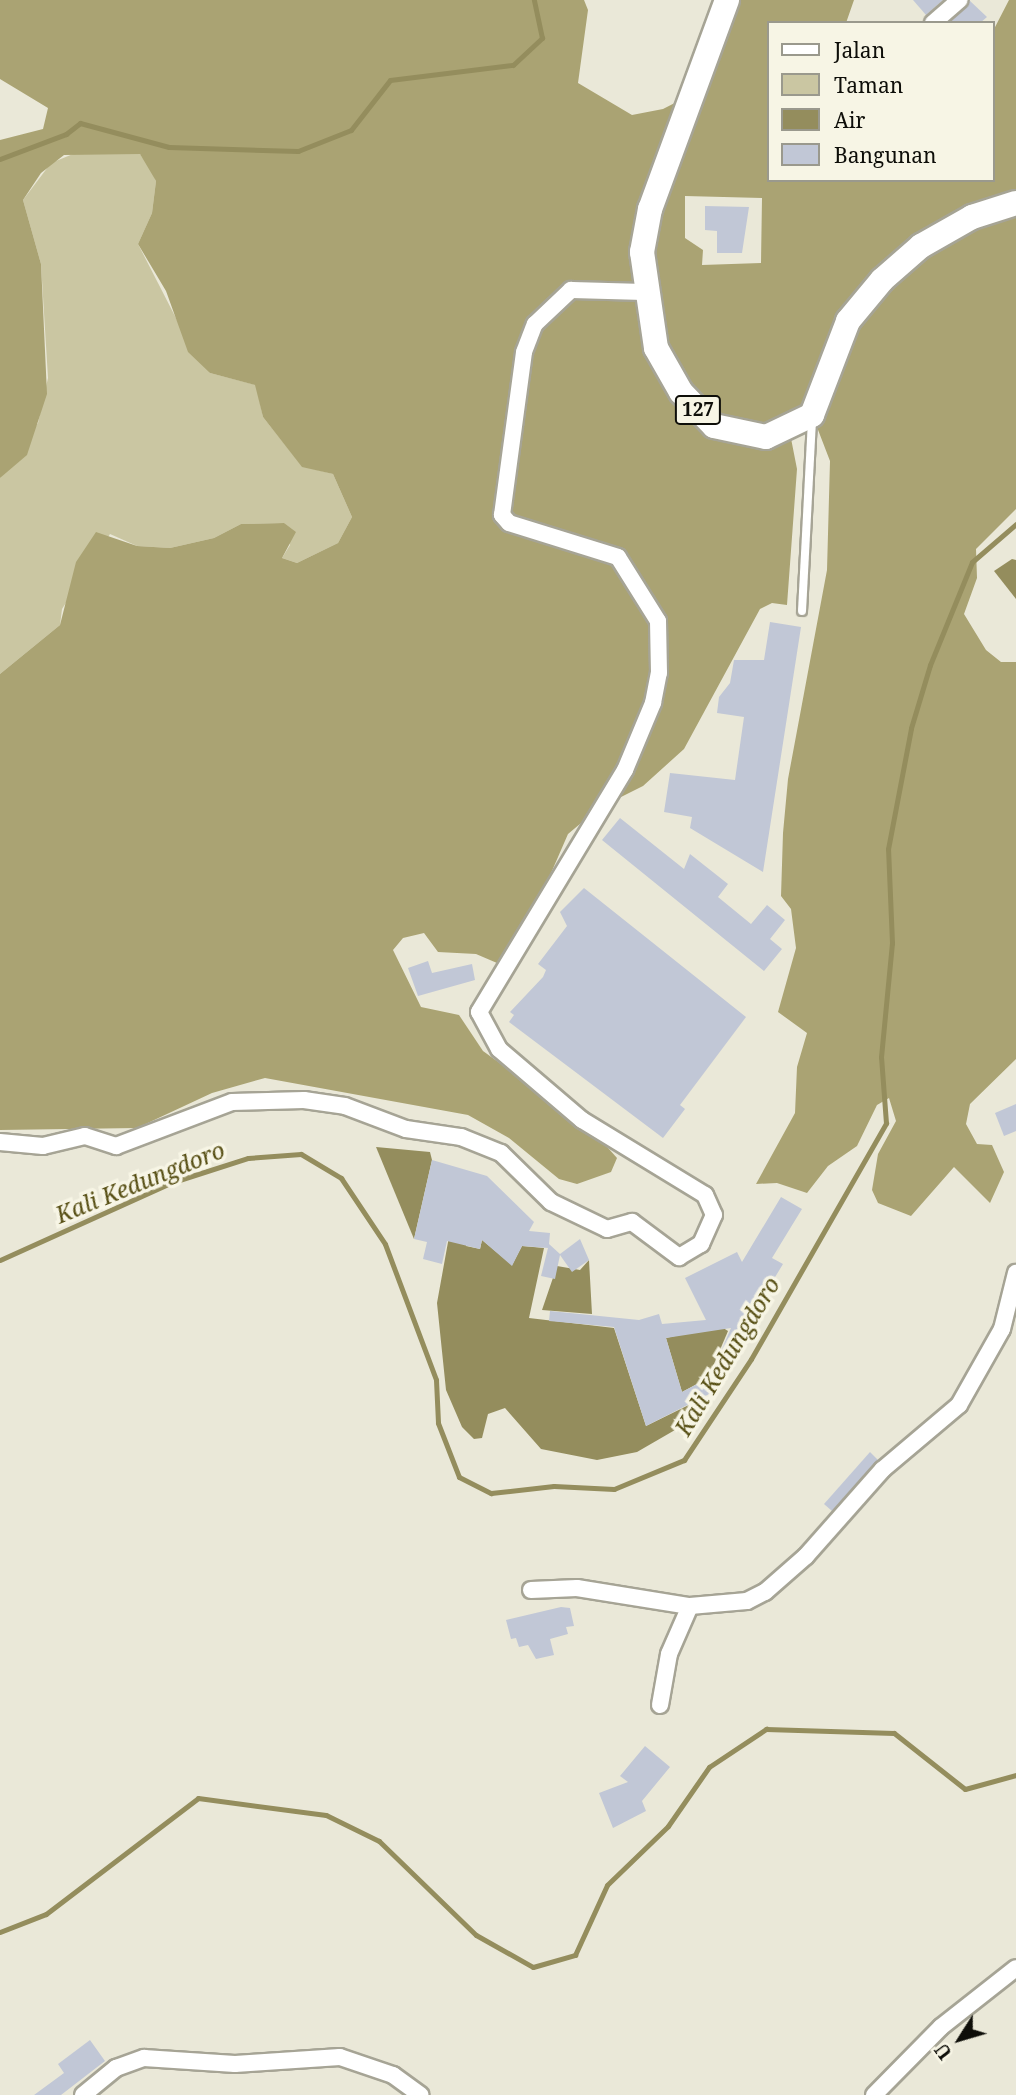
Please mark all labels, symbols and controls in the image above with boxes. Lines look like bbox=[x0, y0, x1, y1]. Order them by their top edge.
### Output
legend bbox=[768, 21, 995, 182]
text: Jalan bbox=[834, 36, 885, 64]
text: Taman bbox=[834, 71, 903, 99]
text: Air bbox=[834, 106, 865, 134]
text: Bangunan bbox=[834, 141, 937, 169]
road number: 127 bbox=[674, 394, 722, 426]
water label: Kali Kedungdoro bbox=[51, 1135, 229, 1229]
water label: Kali Kedungdoro bbox=[669, 1272, 785, 1440]
north arrow bbox=[925, 2004, 995, 2074]
text: U bbox=[929, 2038, 958, 2065]

